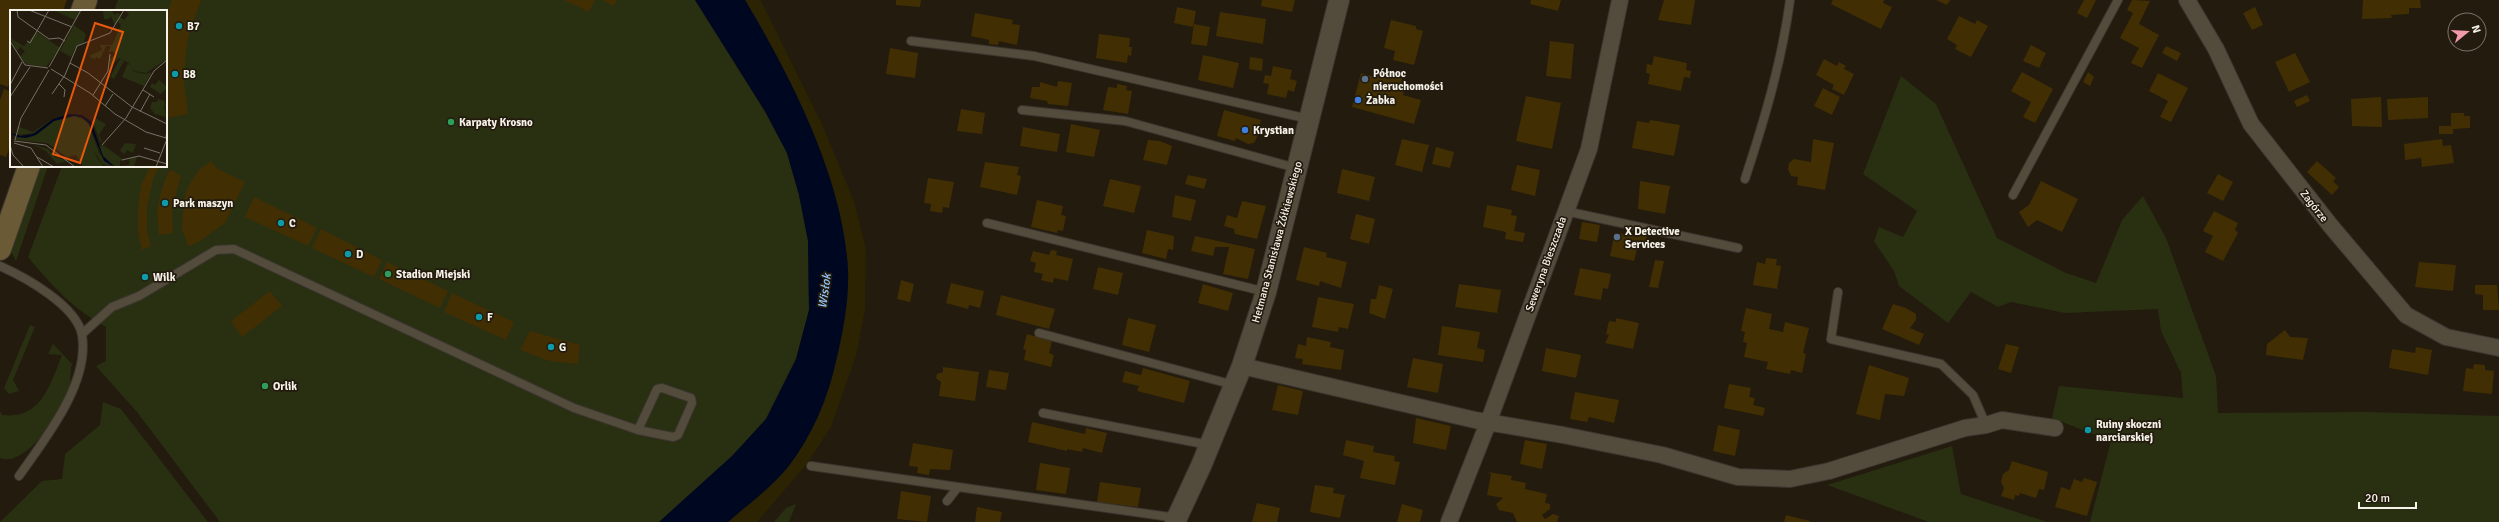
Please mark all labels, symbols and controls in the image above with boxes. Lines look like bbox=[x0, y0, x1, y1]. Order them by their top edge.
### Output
inset map bbox=[10, 10, 167, 167]
north arrow bbox=[2447, 12, 2487, 52]
place label: B7 bbox=[187, 20, 200, 33]
marker: B7 bbox=[174, 21, 184, 31]
text: N bbox=[2469, 23, 2483, 35]
place label: Północ nieruchomości bbox=[1373, 67, 1443, 93]
place label: B8 bbox=[183, 68, 196, 81]
marker: B8 bbox=[170, 69, 180, 79]
marker: Północ nieruchomości bbox=[1360, 74, 1370, 84]
place label: Żabka bbox=[1366, 93, 1396, 107]
marker: Żabka bbox=[1353, 95, 1363, 105]
place label: Karpaty Krosno bbox=[459, 116, 533, 129]
marker: Karpaty Krosno bbox=[446, 117, 456, 127]
place label: Krystian bbox=[1253, 124, 1294, 137]
marker: Krystian bbox=[1240, 125, 1250, 135]
street label: Hetmana Stanisława Żółkiewskiego bbox=[1248, 159, 1305, 324]
street label: Zagórze bbox=[2297, 187, 2331, 225]
place label: Park maszyn bbox=[173, 197, 233, 210]
marker: Park maszyn bbox=[160, 198, 170, 208]
street label: Seweryna Bieszczada bbox=[1523, 214, 1569, 313]
place label: C bbox=[289, 217, 296, 230]
marker: C bbox=[276, 218, 286, 228]
place label: X Detective Services bbox=[1625, 225, 1680, 251]
marker: X Detective Services bbox=[1612, 232, 1622, 242]
place label: D bbox=[356, 248, 363, 261]
marker: D bbox=[343, 249, 353, 259]
place label: Stadion Miejski bbox=[396, 268, 470, 281]
marker: Stadion Miejski bbox=[383, 269, 393, 279]
place label: Wilk bbox=[153, 271, 176, 284]
marker: Wilk bbox=[140, 272, 150, 282]
water label: Wisłok bbox=[815, 272, 835, 309]
place label: F bbox=[487, 311, 493, 324]
marker: F bbox=[474, 312, 484, 322]
place label: G bbox=[559, 341, 566, 354]
marker: G bbox=[546, 342, 556, 352]
place label: Orlik bbox=[273, 380, 297, 393]
marker: Orlik bbox=[260, 381, 270, 391]
place label: Ruiny skoczni narciarskiej bbox=[2096, 418, 2161, 444]
marker: Ruiny skoczni narciarskiej bbox=[2083, 425, 2093, 435]
scale bar bbox=[2359, 484, 2416, 510]
text: 20 m bbox=[2365, 491, 2390, 506]

